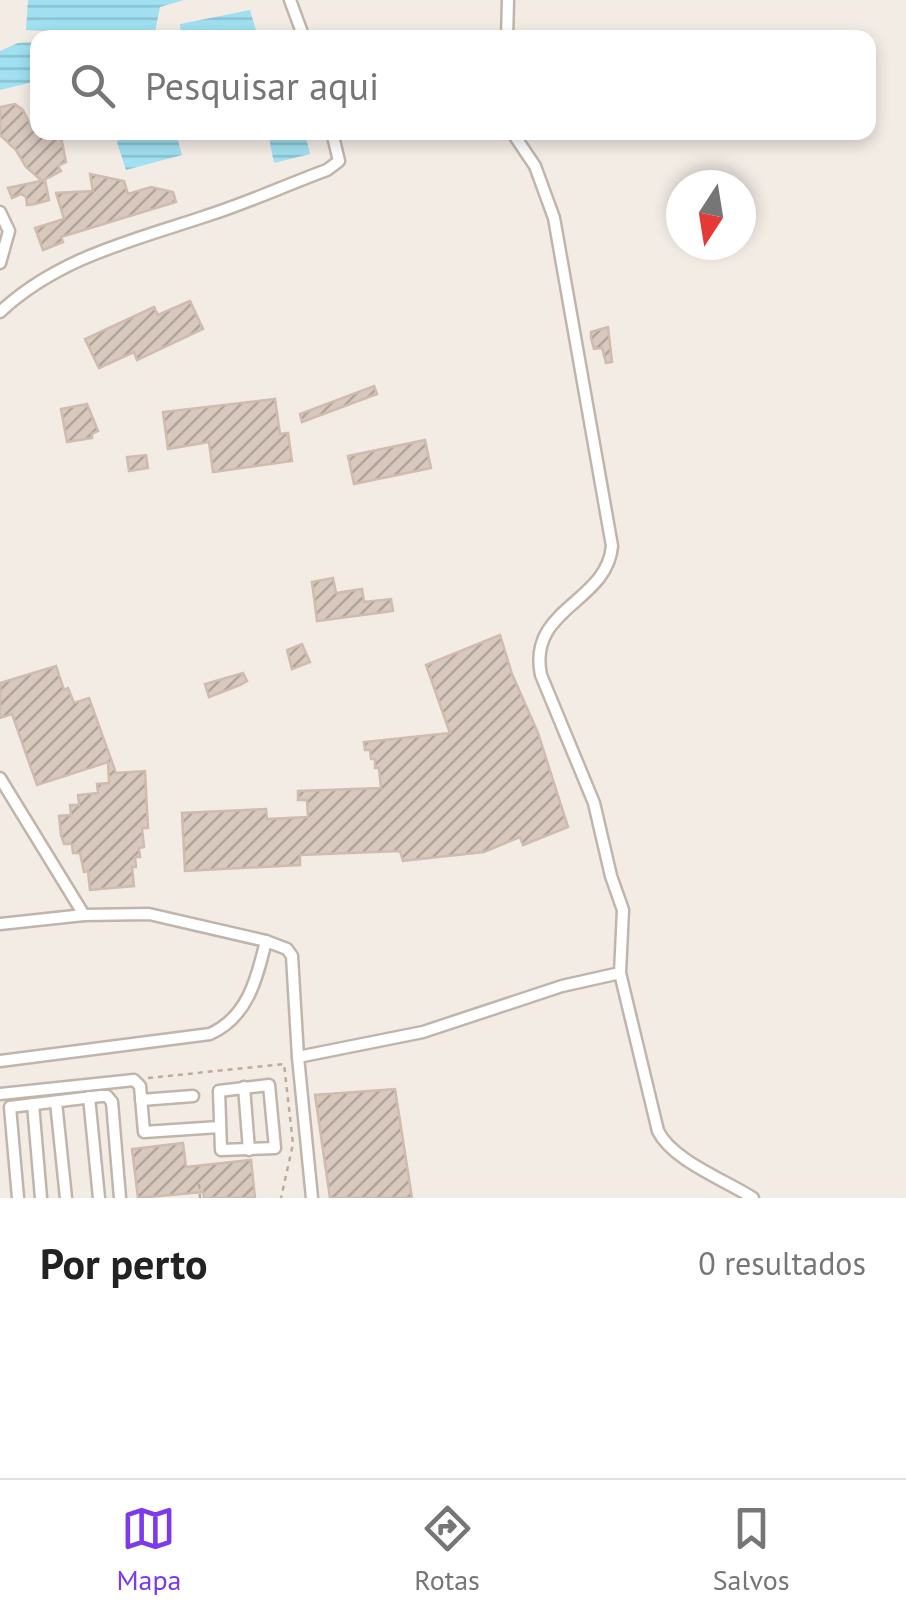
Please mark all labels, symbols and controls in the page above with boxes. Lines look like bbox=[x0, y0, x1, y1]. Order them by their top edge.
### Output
search box bbox=[30, 30, 876, 140]
icon: search bbox=[65, 58, 120, 113]
text: Pesquisar aqui bbox=[145, 61, 379, 110]
north arrow bbox=[666, 170, 756, 260]
text: Por perto bbox=[40, 1236, 207, 1291]
text: 0 resultados bbox=[698, 1242, 866, 1284]
tab: Mapa bbox=[116, 1501, 181, 1598]
tab: Rotas bbox=[414, 1501, 480, 1598]
tab: Salvos bbox=[713, 1501, 790, 1598]

